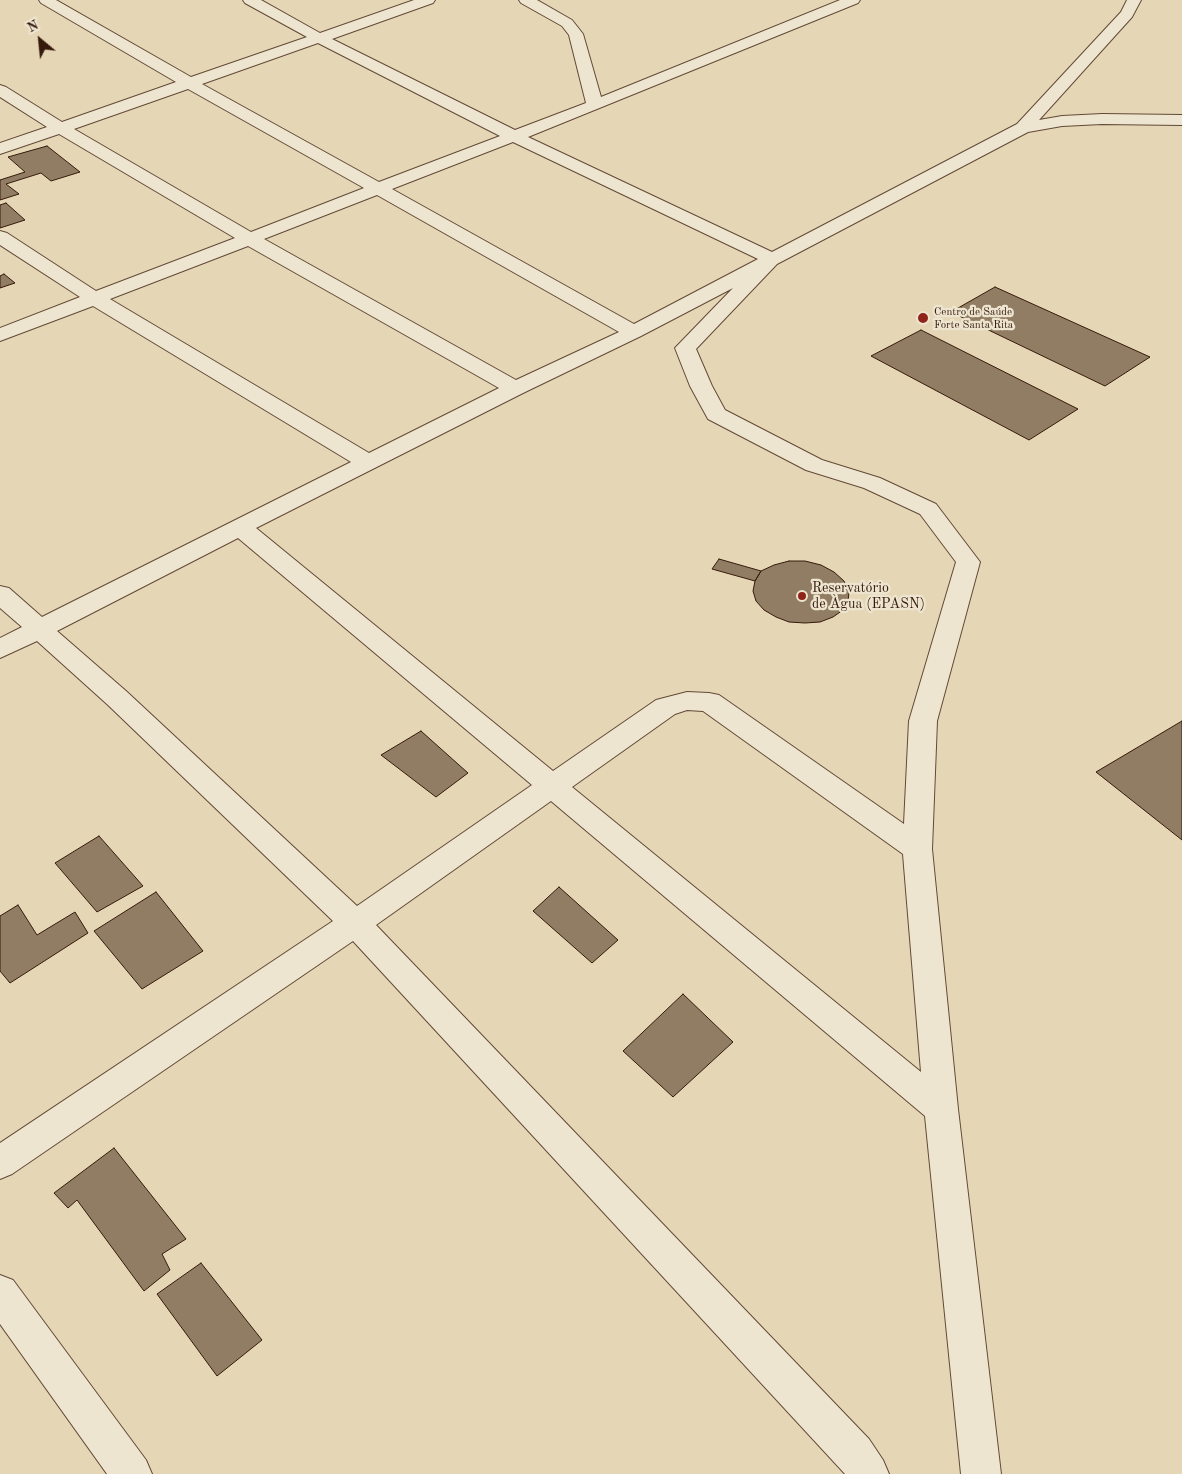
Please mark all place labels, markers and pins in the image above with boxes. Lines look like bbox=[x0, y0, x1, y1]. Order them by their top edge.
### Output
place label: Centro de Saúde Forte Santa Rita bbox=[934, 305, 1013, 331]
marker: Centro de Saúde Forte Santa Rita bbox=[916, 311, 930, 325]
place label: Reservatório de Àgua (EPASN) bbox=[812, 580, 925, 612]
marker: Reservatório de Àgua (EPASN) bbox=[796, 590, 808, 602]

